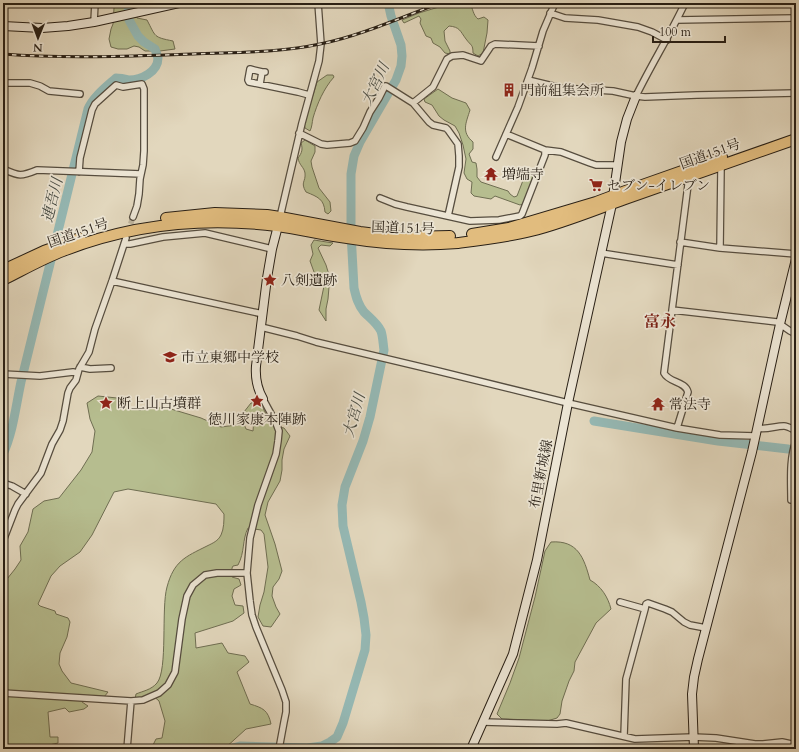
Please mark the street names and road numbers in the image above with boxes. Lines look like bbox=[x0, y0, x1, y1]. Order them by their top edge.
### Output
street label: 国道151号 bbox=[677, 134, 743, 174]
street label: 国道151号 bbox=[45, 214, 111, 252]
street label: 国道151号 bbox=[371, 217, 435, 239]
street label: 布里新城線 bbox=[525, 438, 557, 510]

